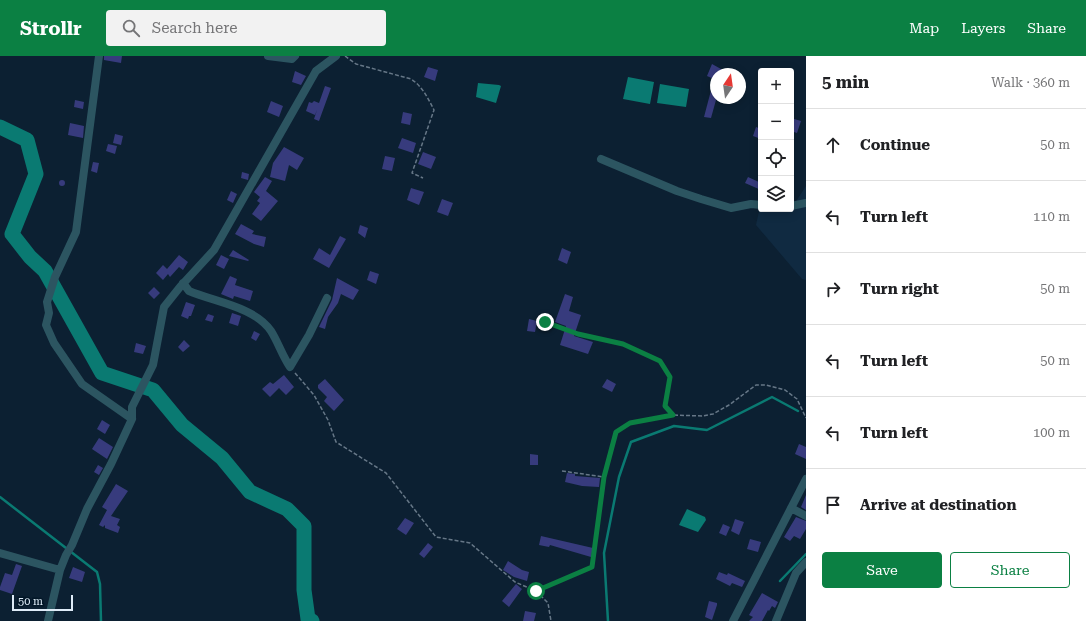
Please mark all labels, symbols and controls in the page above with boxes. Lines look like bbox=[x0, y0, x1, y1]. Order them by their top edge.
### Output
search box bbox=[106, 10, 386, 46]
text: Strollr bbox=[20, 17, 82, 40]
icon: search bbox=[120, 17, 142, 39]
text: Search here bbox=[152, 19, 238, 37]
text: Map bbox=[909, 20, 939, 36]
text: Layers bbox=[961, 20, 1005, 36]
text: Share bbox=[1027, 20, 1066, 36]
north arrow bbox=[710, 68, 746, 104]
map controls bbox=[758, 68, 794, 212]
button: + bbox=[758, 68, 794, 104]
text: 5 min bbox=[822, 72, 869, 92]
text: Walk · 360 m bbox=[991, 75, 1070, 90]
button: − bbox=[758, 104, 794, 140]
icon: ahead bbox=[822, 134, 844, 156]
text: Continue bbox=[860, 136, 930, 154]
text: 50 m bbox=[1040, 137, 1070, 152]
button: locate bbox=[758, 140, 794, 176]
button: layers bbox=[758, 176, 794, 212]
icon: left bbox=[822, 206, 844, 228]
text: Turn left bbox=[860, 208, 928, 226]
text: 110 m bbox=[1033, 209, 1070, 224]
icon: right bbox=[822, 278, 844, 300]
text: Turn right bbox=[860, 280, 939, 298]
text: 50 m bbox=[1040, 281, 1070, 296]
route end bbox=[536, 313, 554, 331]
icon: left bbox=[822, 350, 844, 372]
text: Turn left bbox=[860, 352, 928, 370]
text: 50 m bbox=[1040, 353, 1070, 368]
icon: left bbox=[822, 422, 844, 444]
text: Turn left bbox=[860, 424, 928, 442]
text: 100 m bbox=[1033, 425, 1070, 440]
icon: arrive bbox=[822, 494, 844, 516]
text: Arrive at destination bbox=[860, 496, 1016, 514]
button: Save bbox=[822, 552, 942, 588]
button: Share bbox=[950, 552, 1070, 588]
route start bbox=[527, 582, 545, 600]
scale bar bbox=[12, 593, 73, 612]
text: 50 m bbox=[18, 595, 43, 608]

